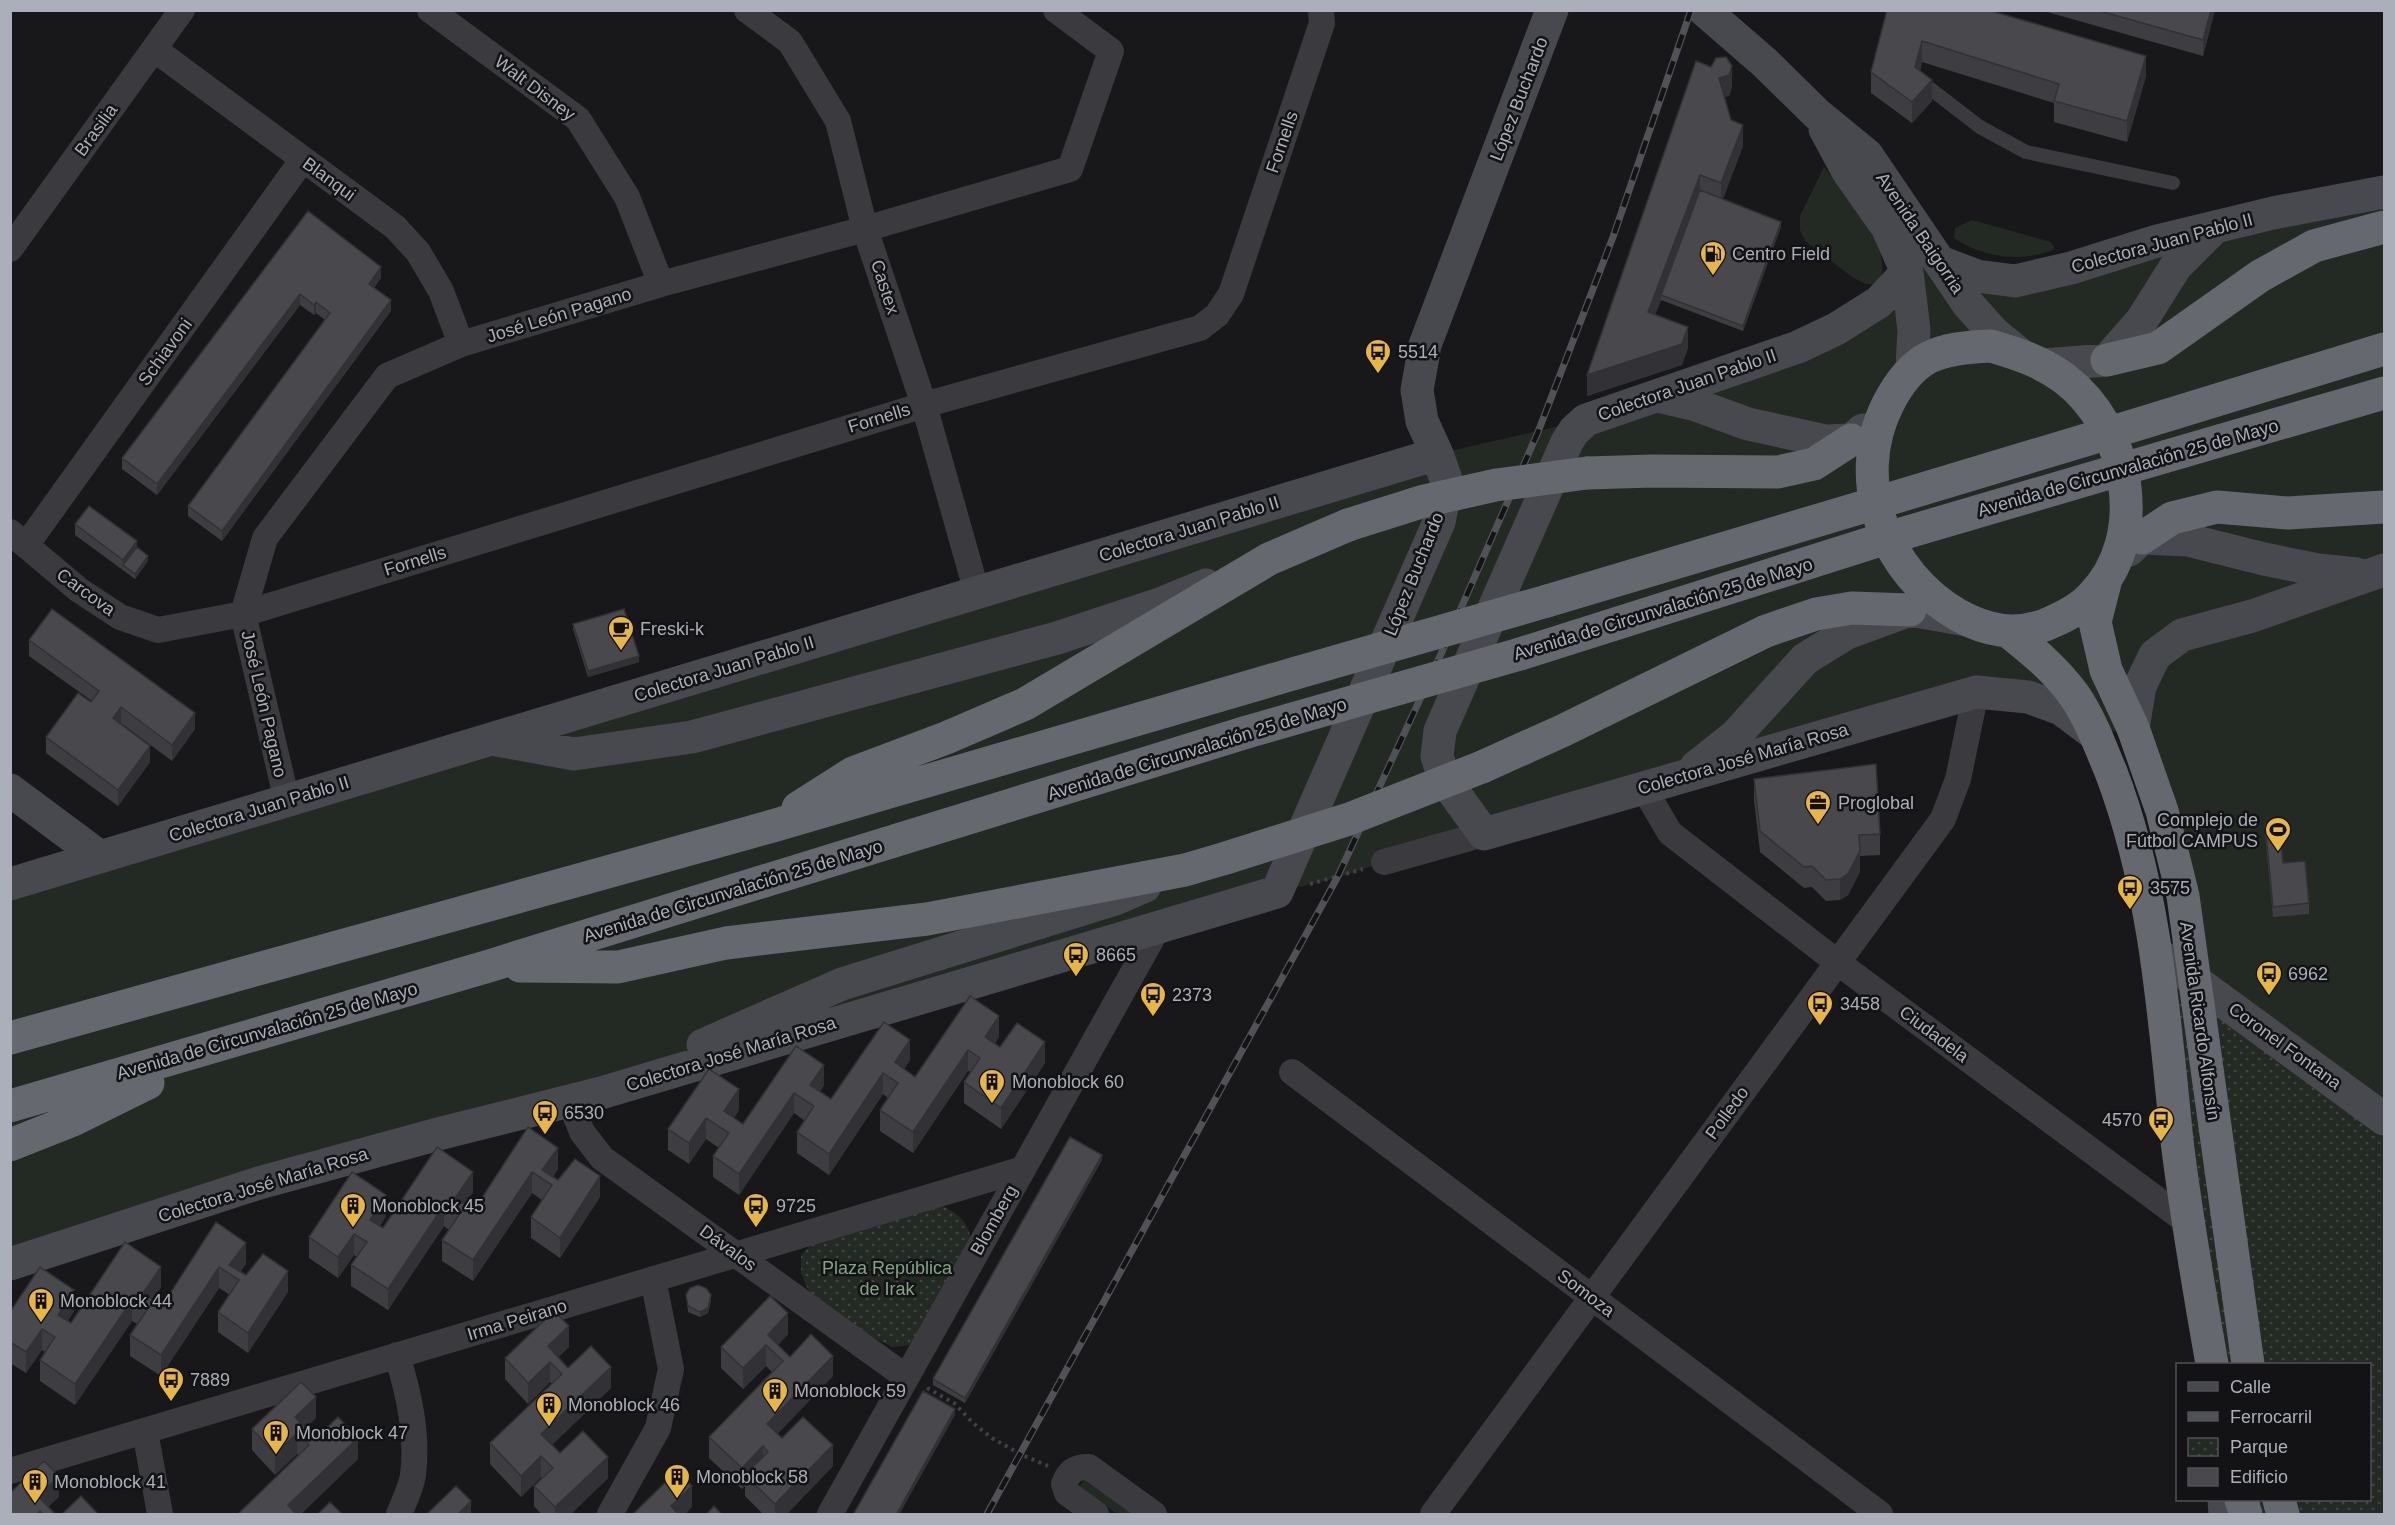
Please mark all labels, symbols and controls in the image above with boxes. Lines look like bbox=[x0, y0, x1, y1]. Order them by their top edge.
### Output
street label: López Buchardo bbox=[1486, 34, 1552, 164]
street label: Walt Disney bbox=[491, 51, 579, 125]
street label: Brasilia bbox=[71, 99, 122, 160]
street label: Fornells bbox=[1262, 108, 1302, 176]
street label: Blanqui bbox=[299, 153, 359, 205]
street label: Avenida Baigorria bbox=[1872, 169, 1968, 298]
street label: Colectora Juan Pablo II bbox=[2069, 209, 2255, 277]
fuel station icon: Centro Field bbox=[1698, 239, 1728, 277]
place label: Centro Field bbox=[1732, 244, 1830, 264]
street label: Castex bbox=[867, 257, 903, 317]
street label: José León Pagano bbox=[484, 283, 634, 347]
street label: Schiavoni bbox=[134, 315, 196, 389]
bus stop icon: 5514 bbox=[1363, 337, 1393, 375]
place label: 5514 bbox=[1398, 342, 1438, 362]
street label: Colectora Juan Pablo II bbox=[1595, 345, 1779, 425]
street label: Fornells bbox=[845, 399, 913, 437]
street label: Avenida de Circunvalación 25 de Mayo bbox=[1975, 415, 2281, 521]
street label: Colectora Juan Pablo II bbox=[1097, 492, 1281, 566]
street label: López Buchardo bbox=[1380, 509, 1448, 639]
street label: Fornells bbox=[381, 542, 449, 580]
street label: Avenida de Circunvalación 25 de Mayo bbox=[1511, 554, 1815, 664]
street label: Carcova bbox=[53, 564, 120, 620]
cafe icon: Freski-k bbox=[606, 614, 636, 652]
place label: Freski-k bbox=[640, 619, 705, 639]
street label: José León Pagano bbox=[237, 629, 291, 779]
street label: Colectora Juan Pablo II bbox=[632, 632, 816, 706]
street label: Avenida de Circunvalación 25 de Mayo bbox=[1045, 694, 1349, 804]
street label: Colectora José María Rosa bbox=[1635, 719, 1852, 799]
street label: Colectora Juan Pablo II bbox=[167, 772, 351, 846]
office icon: Proglobal bbox=[1803, 788, 1833, 826]
place label: Proglobal bbox=[1838, 793, 1914, 813]
place label: Complejo de Fútbol CAMPUS bbox=[2126, 810, 2258, 851]
sports icon: Complejo de Fútbol CAMPUS bbox=[2263, 815, 2293, 853]
street label: Avenida de Circunvalación 25 de Mayo bbox=[581, 836, 885, 946]
bus stop icon: 3575 bbox=[2115, 873, 2145, 911]
place label: 3575 bbox=[2150, 878, 2190, 898]
street label: Avenida Ricardo Alfonsín bbox=[2176, 920, 2224, 1122]
bus stop icon: 8665 bbox=[1061, 940, 1091, 978]
place label: 8665 bbox=[1096, 945, 1136, 965]
bus stop icon: 6962 bbox=[2254, 959, 2284, 997]
place label: 6962 bbox=[2288, 964, 2328, 984]
street label: Avenida de Circunvalación 25 de Mayo bbox=[114, 978, 420, 1084]
bus stop icon: 2373 bbox=[1138, 980, 1168, 1018]
place label: 2373 bbox=[1172, 985, 1212, 1005]
bus stop icon: 3458 bbox=[1805, 989, 1835, 1027]
place label: 3458 bbox=[1840, 994, 1880, 1014]
street label: Coronel Fontana bbox=[2225, 999, 2346, 1094]
street label: Ciudadela bbox=[1896, 1002, 1973, 1067]
street label: Colectora José María Rosa bbox=[624, 1012, 839, 1095]
building icon: Monoblock 60 bbox=[977, 1067, 1007, 1105]
place label: Monoblock 60 bbox=[1012, 1072, 1124, 1092]
street label: Polledo bbox=[1701, 1083, 1753, 1143]
bus stop icon: 6530 bbox=[530, 1098, 560, 1136]
place label: 6530 bbox=[564, 1103, 604, 1123]
bus stop icon: 4570 bbox=[2146, 1105, 2176, 1143]
place label: 4570 bbox=[2102, 1110, 2142, 1130]
street label: Colectora José María Rosa bbox=[156, 1143, 371, 1226]
street label: Blomberg bbox=[967, 1181, 1021, 1259]
building icon: Monoblock 45 bbox=[338, 1191, 368, 1229]
bus stop icon: 9725 bbox=[741, 1191, 771, 1229]
place label: Monoblock 45 bbox=[372, 1196, 484, 1216]
place label: 9725 bbox=[776, 1196, 816, 1216]
street label: Dávalos bbox=[696, 1221, 760, 1275]
park label: Plaza República de Irak bbox=[822, 1258, 953, 1299]
street label: Somoza bbox=[1554, 1265, 1619, 1321]
building icon: Monoblock 44 bbox=[26, 1286, 56, 1324]
place label: Monoblock 44 bbox=[60, 1291, 172, 1311]
street label: Irma Peirano bbox=[465, 1295, 569, 1345]
legend bbox=[2176, 1363, 2371, 1501]
bus stop icon: 7889 bbox=[156, 1365, 186, 1403]
place label: 7889 bbox=[190, 1370, 230, 1390]
building icon: Monoblock 59 bbox=[760, 1376, 790, 1414]
text: Calle bbox=[2230, 1377, 2271, 1397]
place label: Monoblock 59 bbox=[794, 1381, 906, 1401]
building icon: Monoblock 46 bbox=[534, 1390, 564, 1428]
place label: Monoblock 46 bbox=[568, 1395, 680, 1415]
text: Ferrocarril bbox=[2230, 1407, 2312, 1427]
building icon: Monoblock 47 bbox=[261, 1418, 291, 1456]
place label: Monoblock 47 bbox=[296, 1423, 408, 1443]
text: Parque bbox=[2230, 1437, 2288, 1457]
building icon: Monoblock 58 bbox=[662, 1462, 692, 1500]
building icon: Monoblock 41 bbox=[20, 1467, 50, 1505]
place label: Monoblock 58 bbox=[696, 1467, 808, 1487]
text: Edificio bbox=[2230, 1467, 2288, 1487]
place label: Monoblock 41 bbox=[54, 1472, 166, 1492]

